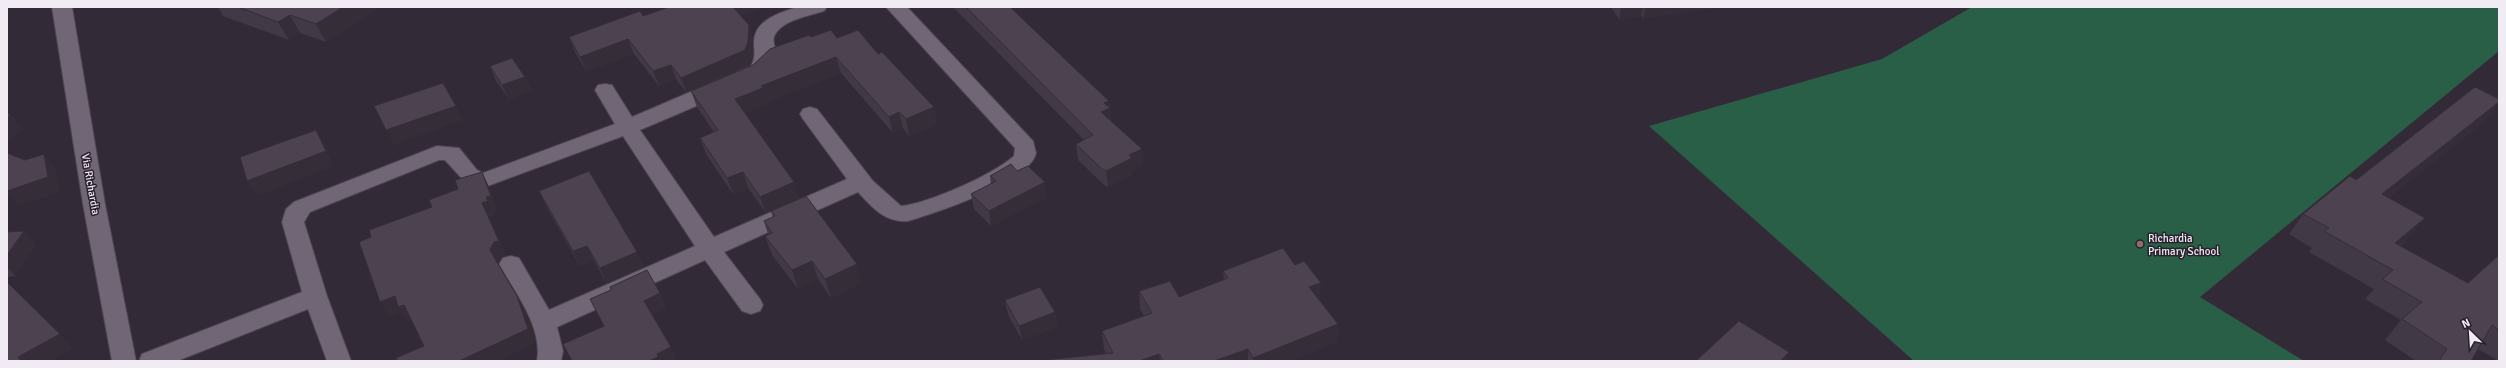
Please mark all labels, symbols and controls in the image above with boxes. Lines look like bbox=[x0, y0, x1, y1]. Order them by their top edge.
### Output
street label: Via Richardia bbox=[79, 152, 102, 216]
place label: Richardia Primary School bbox=[2148, 232, 2219, 258]
marker: Richardia Primary School bbox=[2135, 239, 2145, 249]
north arrow bbox=[2450, 312, 2490, 352]
text: N bbox=[2460, 316, 2472, 331]

